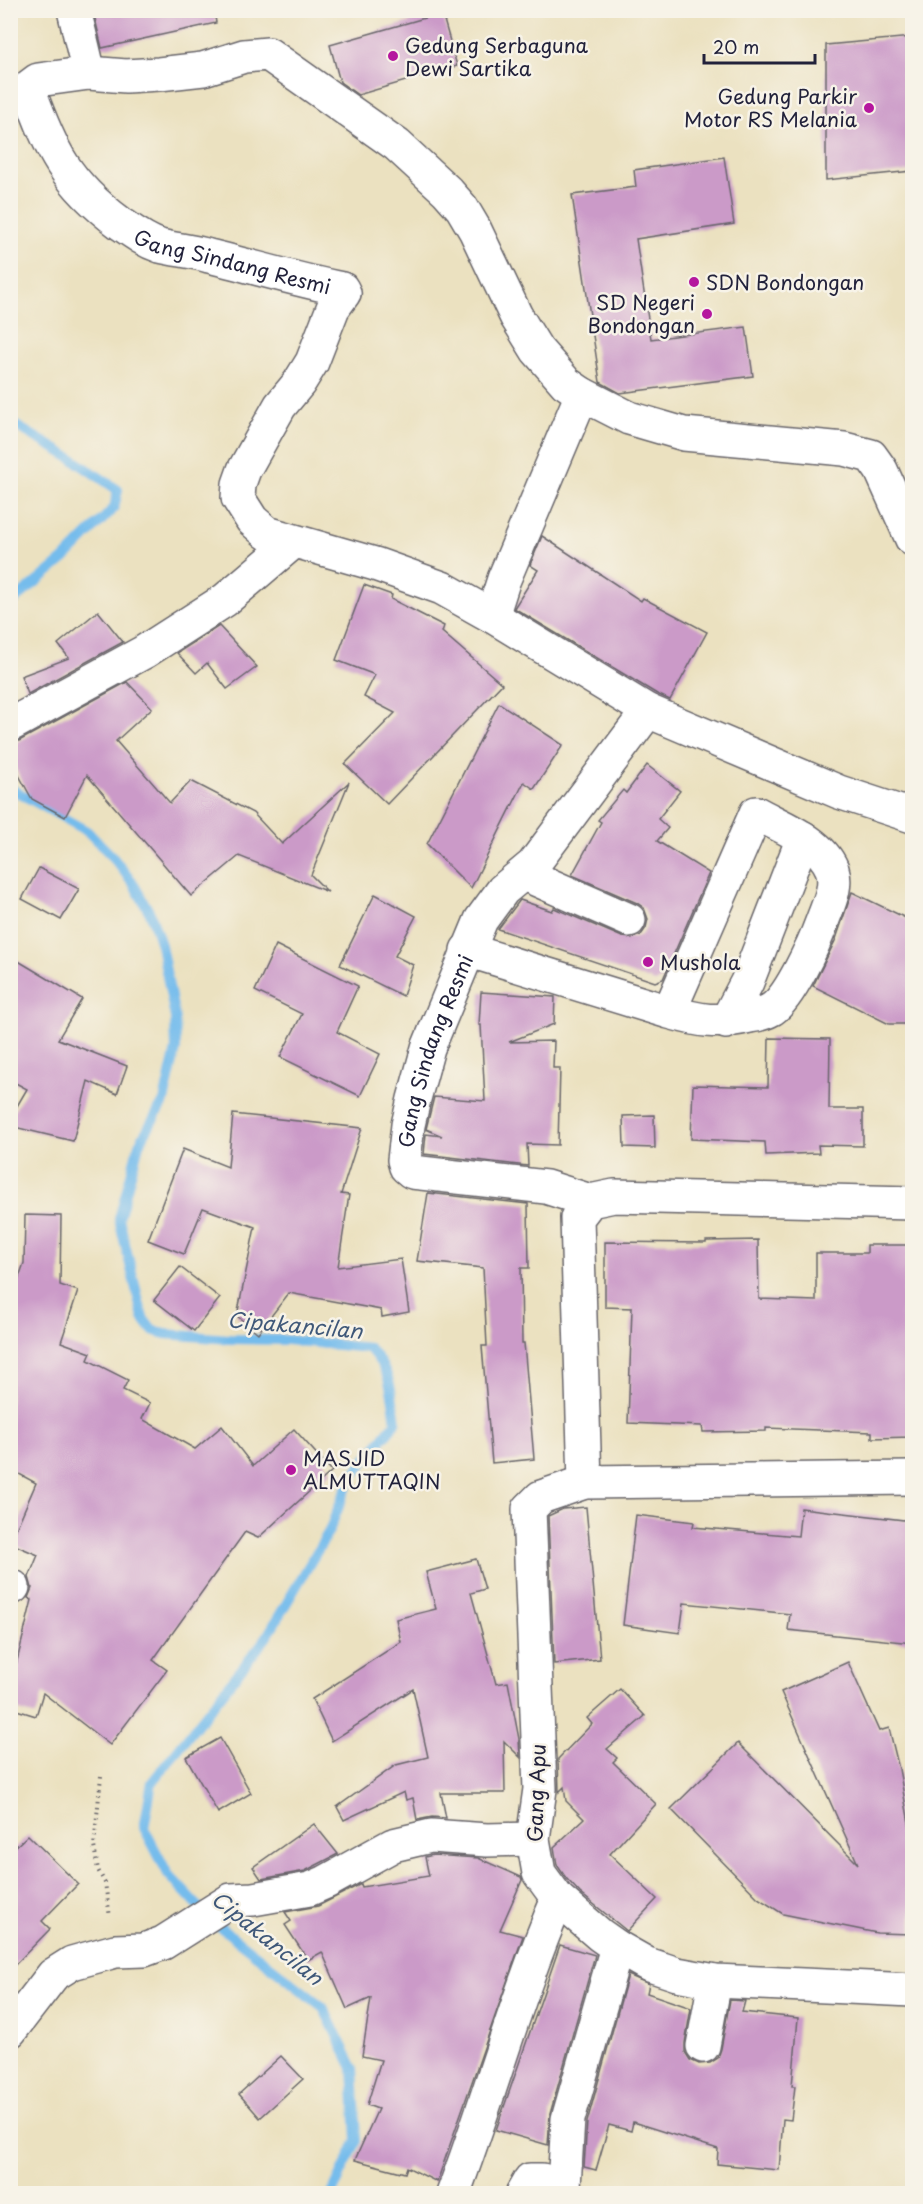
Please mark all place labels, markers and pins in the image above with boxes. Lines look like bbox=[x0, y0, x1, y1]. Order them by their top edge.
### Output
place label: Gedung Serbaguna Dewi Sartika bbox=[405, 30, 589, 83]
marker: Gedung Serbaguna Dewi Sartika bbox=[386, 49, 400, 63]
place label: Gedung Parkir Motor RS Melania bbox=[684, 81, 858, 134]
marker: Gedung Parkir Motor RS Melania bbox=[862, 101, 876, 115]
place label: SDN Bondongan bbox=[706, 267, 864, 297]
marker: SDN Bondongan bbox=[687, 275, 701, 289]
place label: SD Negeri Bondongan bbox=[588, 287, 695, 340]
marker: SD Negeri Bondongan bbox=[700, 307, 714, 321]
place label: Mushola bbox=[660, 947, 741, 977]
marker: Mushola bbox=[641, 955, 655, 969]
place label: MASJID ALMUTTAQIN bbox=[303, 1443, 441, 1496]
marker: MASJID ALMUTTAQIN bbox=[284, 1463, 298, 1477]

